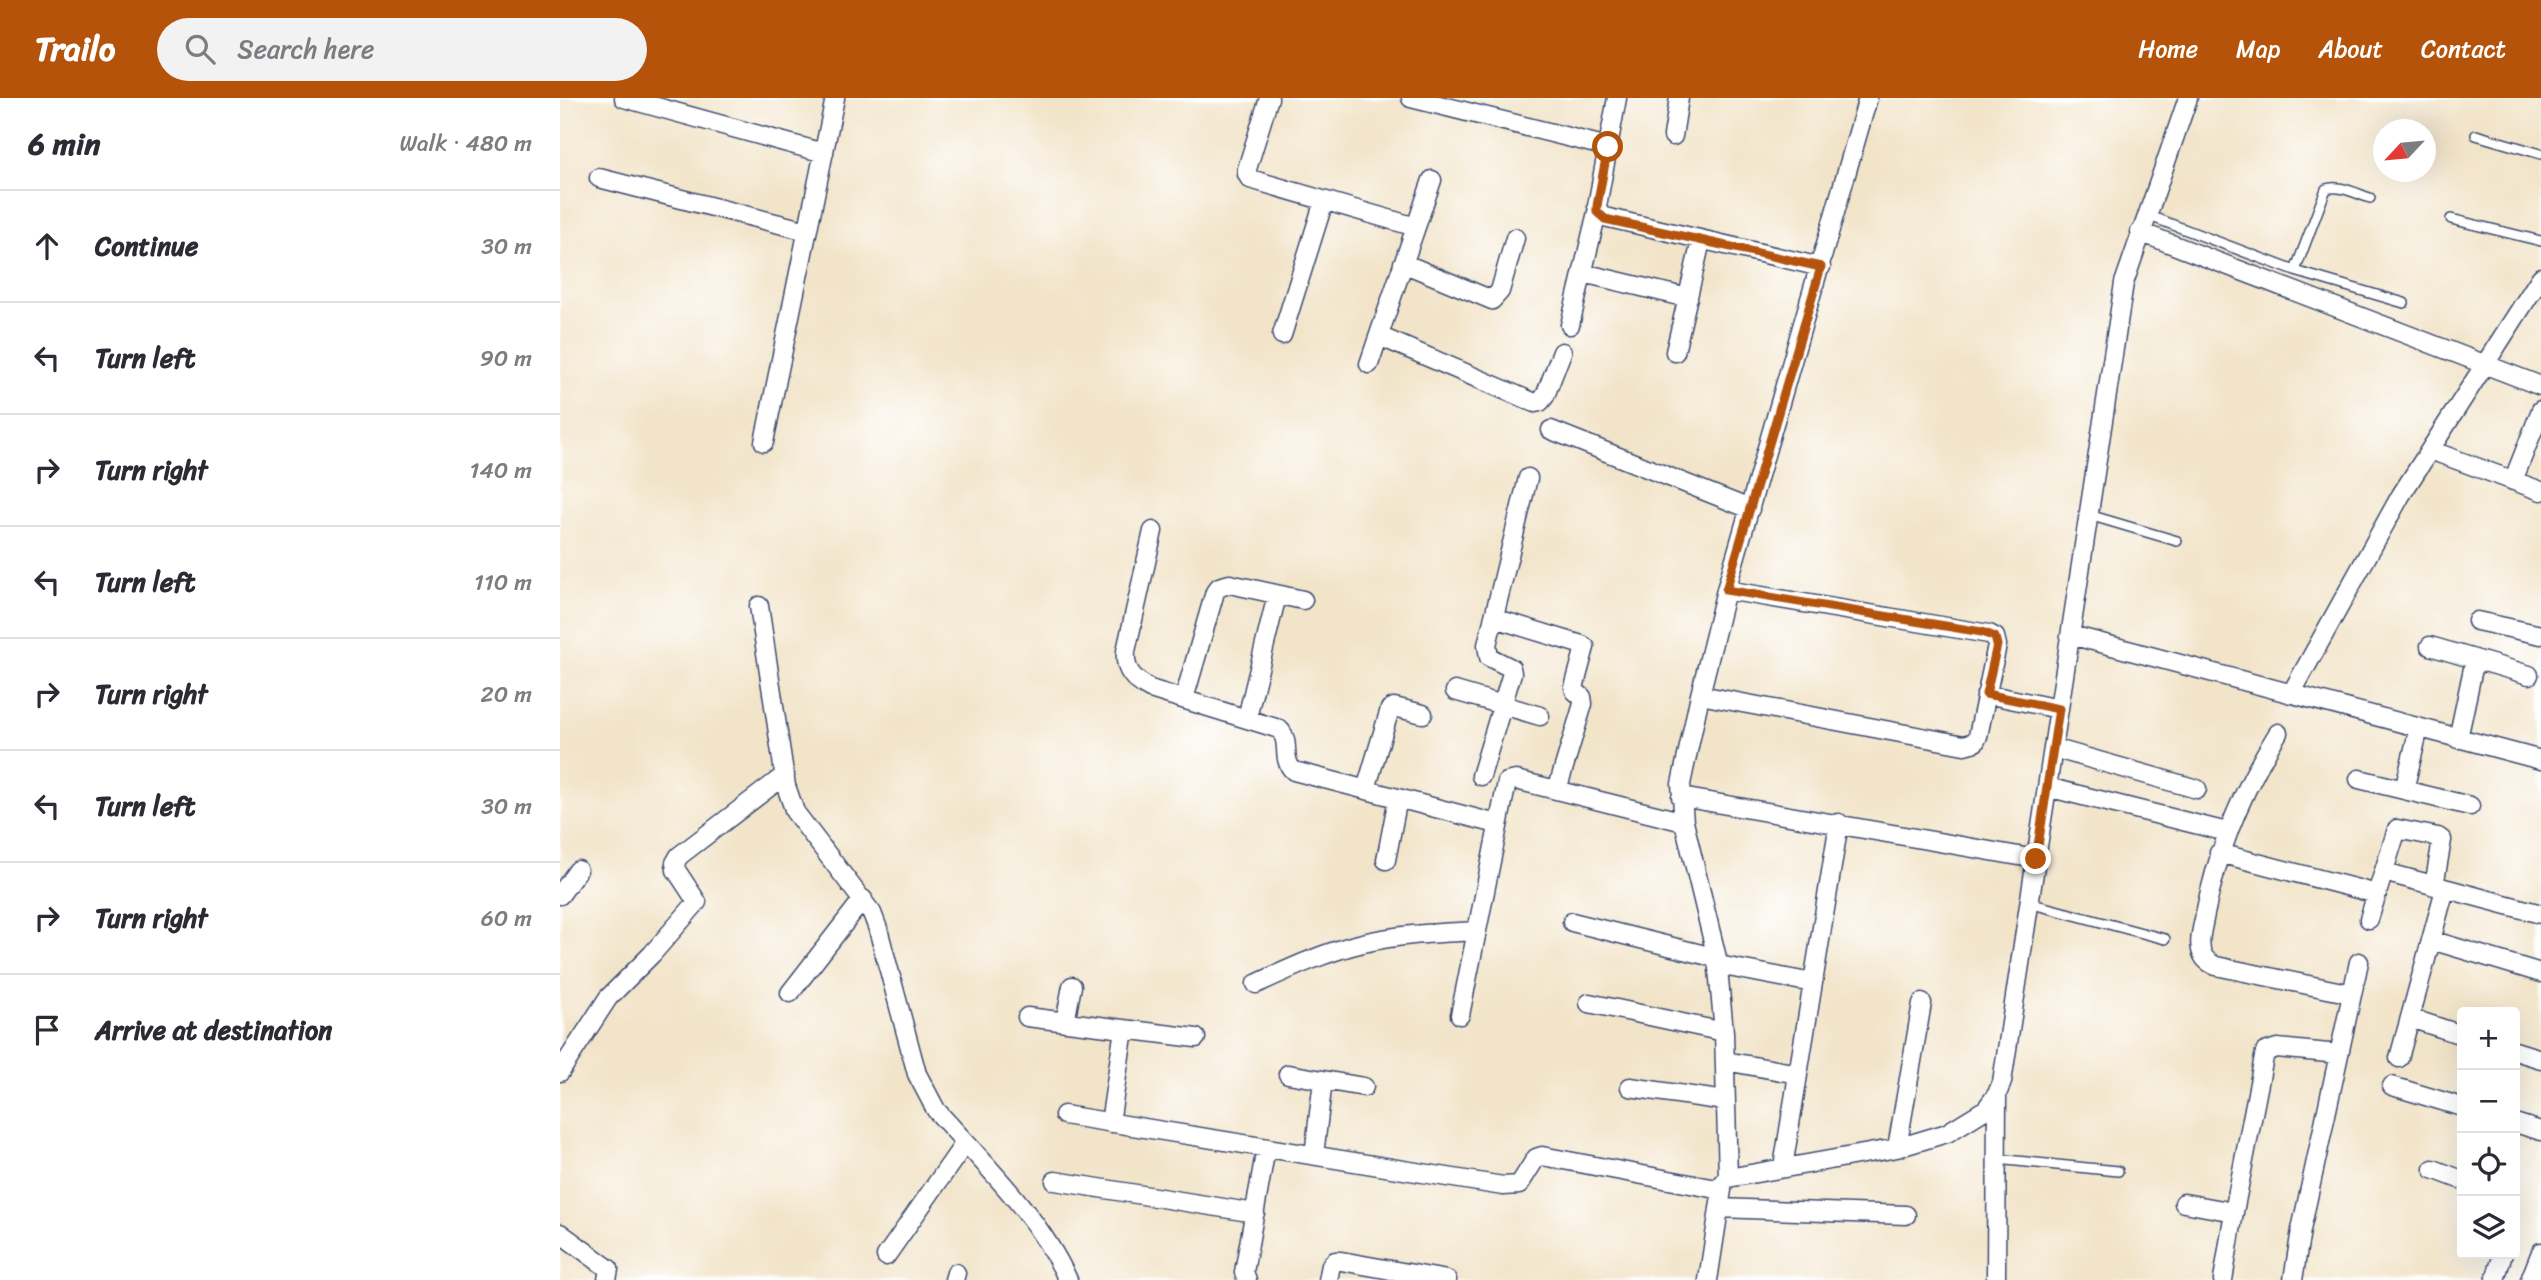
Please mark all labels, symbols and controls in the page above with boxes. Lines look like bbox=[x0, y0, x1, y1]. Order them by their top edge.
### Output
search box bbox=[157, 18, 647, 81]
text: Trailo bbox=[35, 20, 115, 78]
text: Search here bbox=[237, 26, 374, 72]
text: Home bbox=[2138, 28, 2198, 70]
text: Map bbox=[2236, 28, 2280, 70]
text: About bbox=[2318, 28, 2383, 70]
text: Contact bbox=[2421, 28, 2506, 70]
icon: search bbox=[181, 30, 219, 68]
text: 6 min bbox=[28, 117, 100, 171]
north arrow bbox=[2373, 119, 2436, 182]
text: Walk · 480 m bbox=[399, 123, 532, 164]
route start bbox=[1592, 131, 1623, 162]
text: Continue bbox=[95, 223, 198, 269]
text: 30 m bbox=[481, 226, 532, 267]
icon: ahead bbox=[28, 227, 66, 265]
text: Turn left bbox=[95, 335, 195, 381]
text: 90 m bbox=[480, 338, 532, 379]
icon: left bbox=[28, 339, 66, 377]
text: Turn right bbox=[95, 447, 208, 493]
text: 140 m bbox=[470, 450, 532, 491]
icon: right bbox=[28, 451, 66, 489]
text: Turn left bbox=[95, 559, 195, 605]
text: 110 m bbox=[474, 562, 532, 603]
icon: left bbox=[28, 563, 66, 601]
text: Turn right bbox=[95, 671, 208, 717]
text: 20 m bbox=[481, 674, 532, 715]
icon: right bbox=[28, 675, 66, 713]
text: Turn left bbox=[95, 783, 195, 829]
text: 30 m bbox=[481, 786, 532, 827]
icon: left bbox=[28, 787, 66, 825]
route end bbox=[2020, 843, 2051, 874]
text: Turn right bbox=[95, 895, 208, 941]
text: 60 m bbox=[481, 898, 532, 939]
icon: right bbox=[28, 899, 66, 937]
text: Arrive at destination bbox=[95, 1007, 332, 1053]
map controls bbox=[2457, 1007, 2520, 1259]
button: + bbox=[2457, 1007, 2520, 1070]
icon: arrive bbox=[28, 1011, 66, 1049]
button: − bbox=[2457, 1070, 2520, 1133]
button: locate bbox=[2457, 1133, 2520, 1196]
button: layers bbox=[2457, 1196, 2520, 1259]

